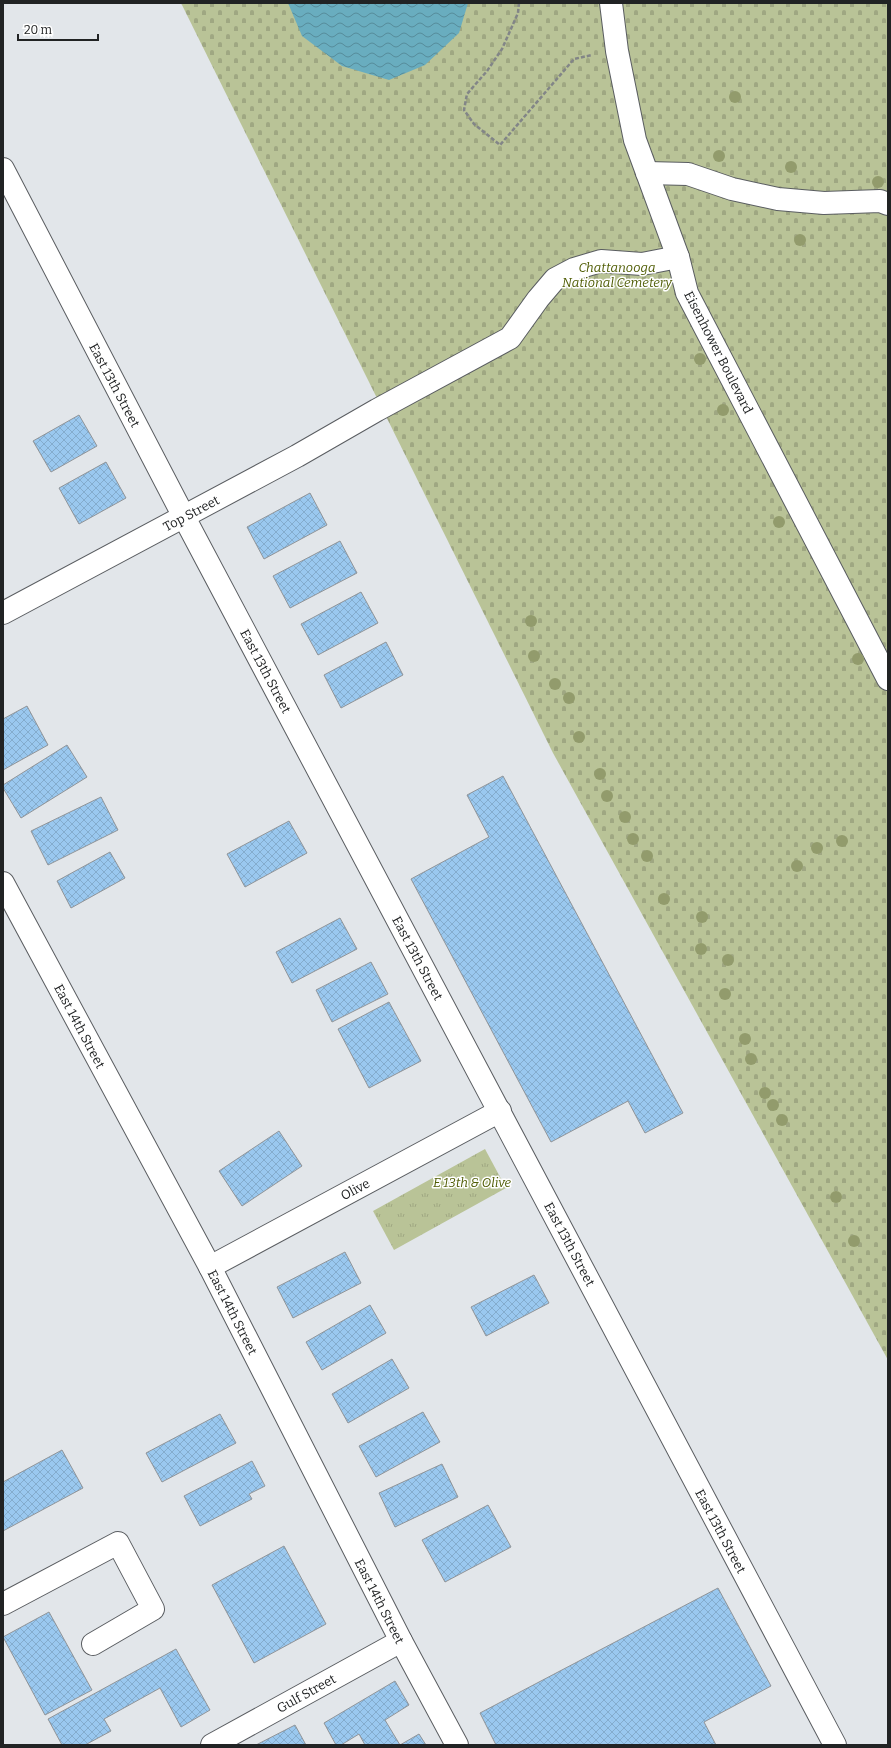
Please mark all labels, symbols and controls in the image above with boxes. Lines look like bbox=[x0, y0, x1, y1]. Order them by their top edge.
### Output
scale bar bbox=[18, 16, 98, 42]
text: 20 m bbox=[24, 23, 53, 37]
park label: Chattanooga National Cemetery bbox=[562, 260, 673, 290]
street label: Eisenhower Boulevard bbox=[681, 288, 756, 416]
street label: East 13th Street bbox=[86, 341, 143, 430]
street label: Top Street bbox=[161, 492, 222, 534]
street label: East 13th Street bbox=[237, 627, 294, 716]
street label: East 13th Street bbox=[389, 914, 446, 1003]
street label: East 14th Street bbox=[51, 982, 108, 1071]
park label: E 13th & Olive bbox=[433, 1175, 512, 1190]
street label: Olive bbox=[338, 1176, 372, 1203]
street label: East 13th Street bbox=[541, 1200, 598, 1289]
street label: East 14th Street bbox=[205, 1267, 261, 1357]
street label: East 13th Street bbox=[692, 1487, 749, 1576]
street label: East 14th Street bbox=[352, 1556, 408, 1646]
street label: Gulf Street bbox=[274, 1671, 339, 1716]

